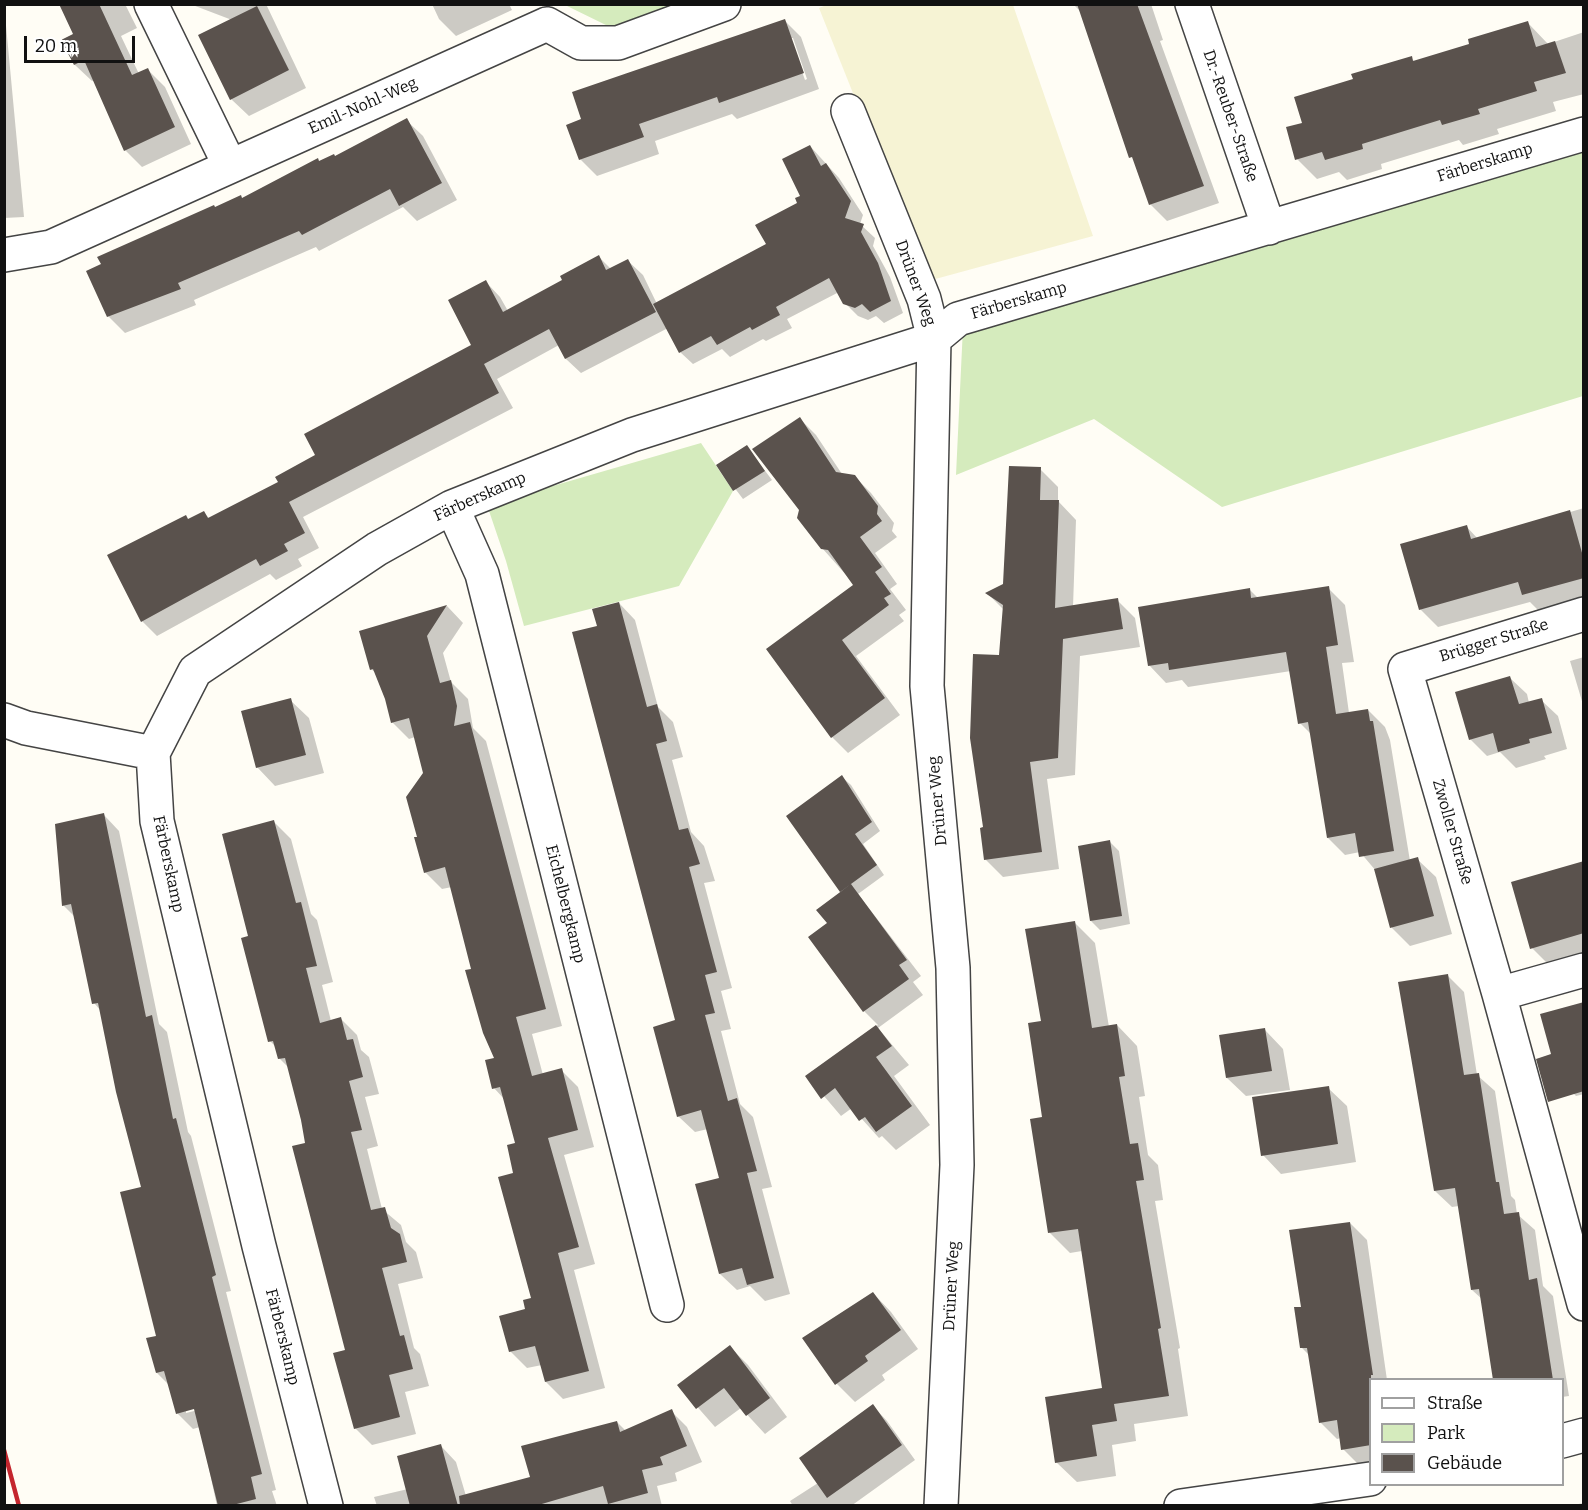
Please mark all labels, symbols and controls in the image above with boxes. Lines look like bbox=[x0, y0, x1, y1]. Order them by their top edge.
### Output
scale bar bbox=[27, 24, 138, 62]
text: 20 m bbox=[35, 35, 77, 57]
street label: Dr.-Reuber-Straße bbox=[1198, 47, 1262, 185]
street label: Emil-Nohl-Weg bbox=[306, 73, 420, 139]
street label: Färberskamp bbox=[1435, 139, 1535, 187]
street label: Drüner Weg bbox=[891, 237, 939, 329]
street label: Färberskamp bbox=[969, 278, 1069, 324]
street label: Färberskamp bbox=[431, 468, 529, 526]
street label: Brügger Straße bbox=[1437, 615, 1551, 667]
street label: Drüner Weg bbox=[925, 755, 951, 847]
street label: Zwoller Straße bbox=[1428, 777, 1476, 887]
street label: Färberskamp bbox=[148, 814, 188, 914]
street label: Eichelbergkamp bbox=[541, 843, 589, 965]
street label: Drüner Weg bbox=[940, 1240, 964, 1332]
street label: Färberskamp bbox=[261, 1287, 303, 1387]
legend bbox=[1369, 1378, 1564, 1486]
text: Straße bbox=[1427, 1392, 1483, 1414]
text: Park bbox=[1427, 1422, 1465, 1444]
text: Gebäude bbox=[1427, 1452, 1502, 1474]

